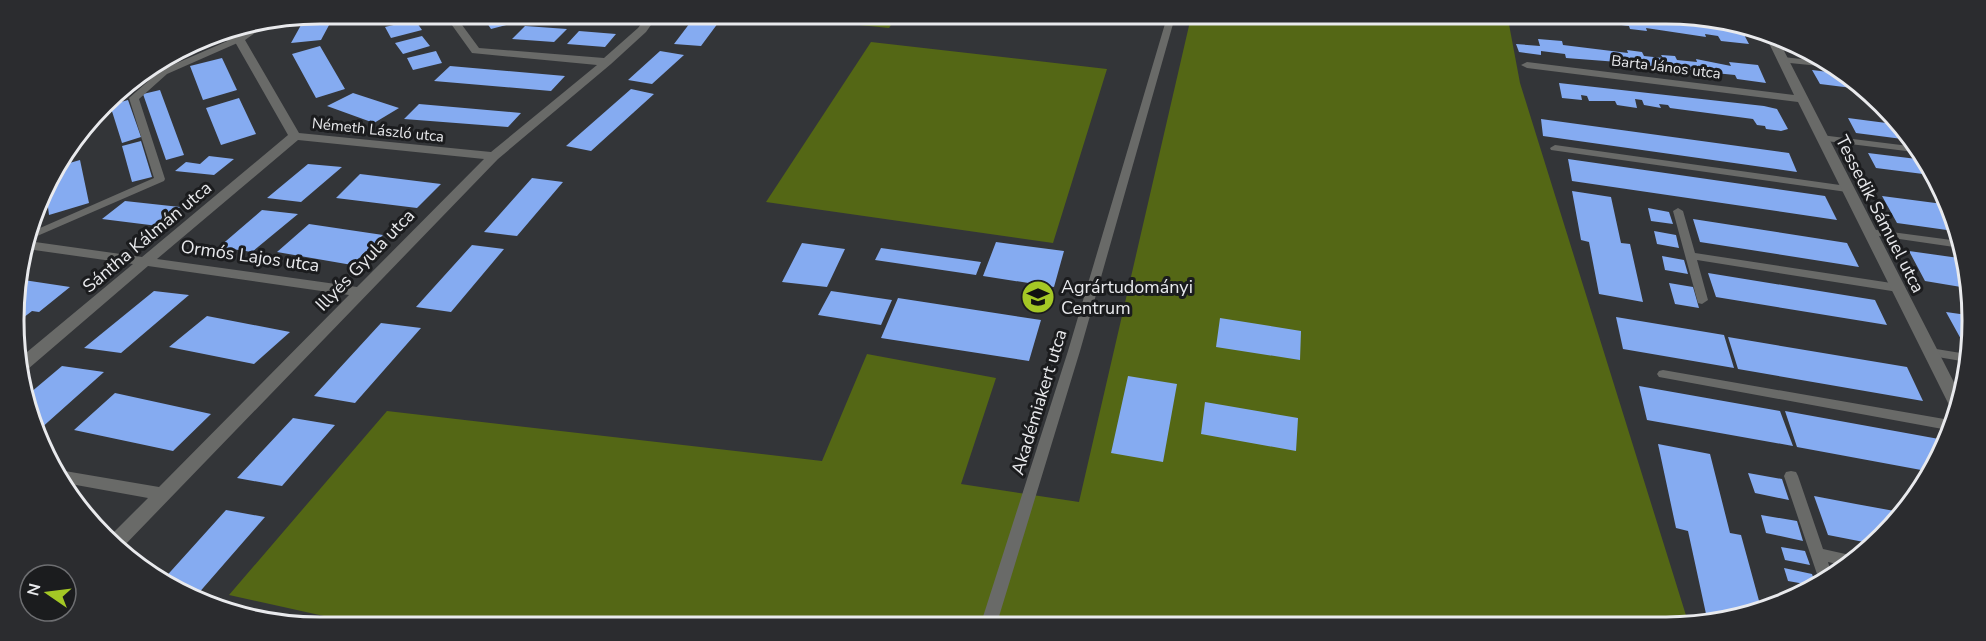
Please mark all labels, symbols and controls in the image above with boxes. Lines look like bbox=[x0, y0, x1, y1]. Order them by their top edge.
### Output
street label: Barta János utca bbox=[1610, 50, 1722, 84]
street label: Németh László utca bbox=[311, 113, 445, 147]
street label: Tessedik Sámuel utca bbox=[1830, 131, 1930, 297]
street label: Sántha Kálmán utca bbox=[77, 176, 217, 298]
street label: Illyés Gyula utca bbox=[310, 204, 420, 316]
street label: Ormós Lajos utca bbox=[179, 234, 321, 278]
place label: Agrártudományi Centrum bbox=[1061, 275, 1193, 320]
school or university icon: Agrártudományi Centrum bbox=[1020, 279, 1056, 315]
street label: Akadémiakert utca bbox=[1005, 326, 1073, 478]
north arrow bbox=[18, 563, 78, 623]
text: N bbox=[22, 581, 47, 598]

